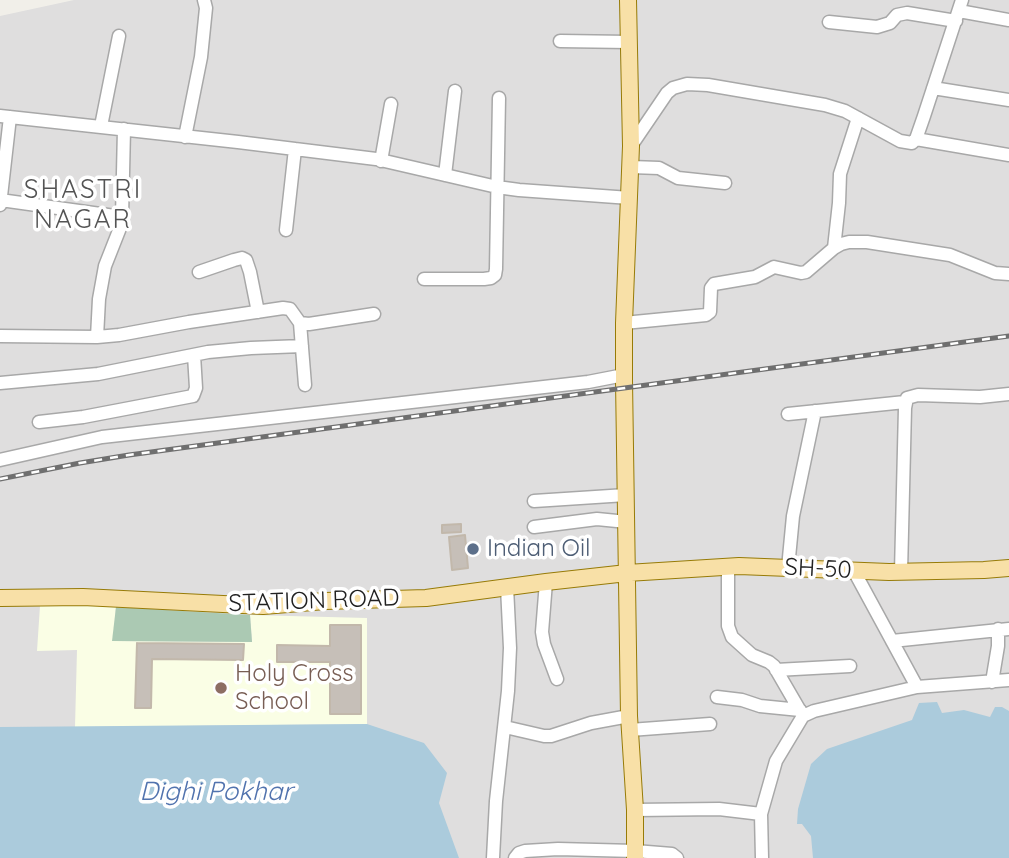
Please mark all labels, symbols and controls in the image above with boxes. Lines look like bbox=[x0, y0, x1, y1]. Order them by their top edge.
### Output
district label: SHASTRI NAGAR bbox=[25, 174, 141, 235]
place label: Indian Oil bbox=[487, 535, 591, 563]
marker: Indian Oil bbox=[465, 541, 481, 557]
street label: SH-50 bbox=[784, 553, 852, 585]
street label: STATION ROAD bbox=[228, 584, 400, 618]
place label: Holy Cross School bbox=[235, 660, 354, 716]
marker: Holy Cross School bbox=[213, 680, 229, 696]
water label: Dighi Pokhar bbox=[139, 776, 293, 808]

